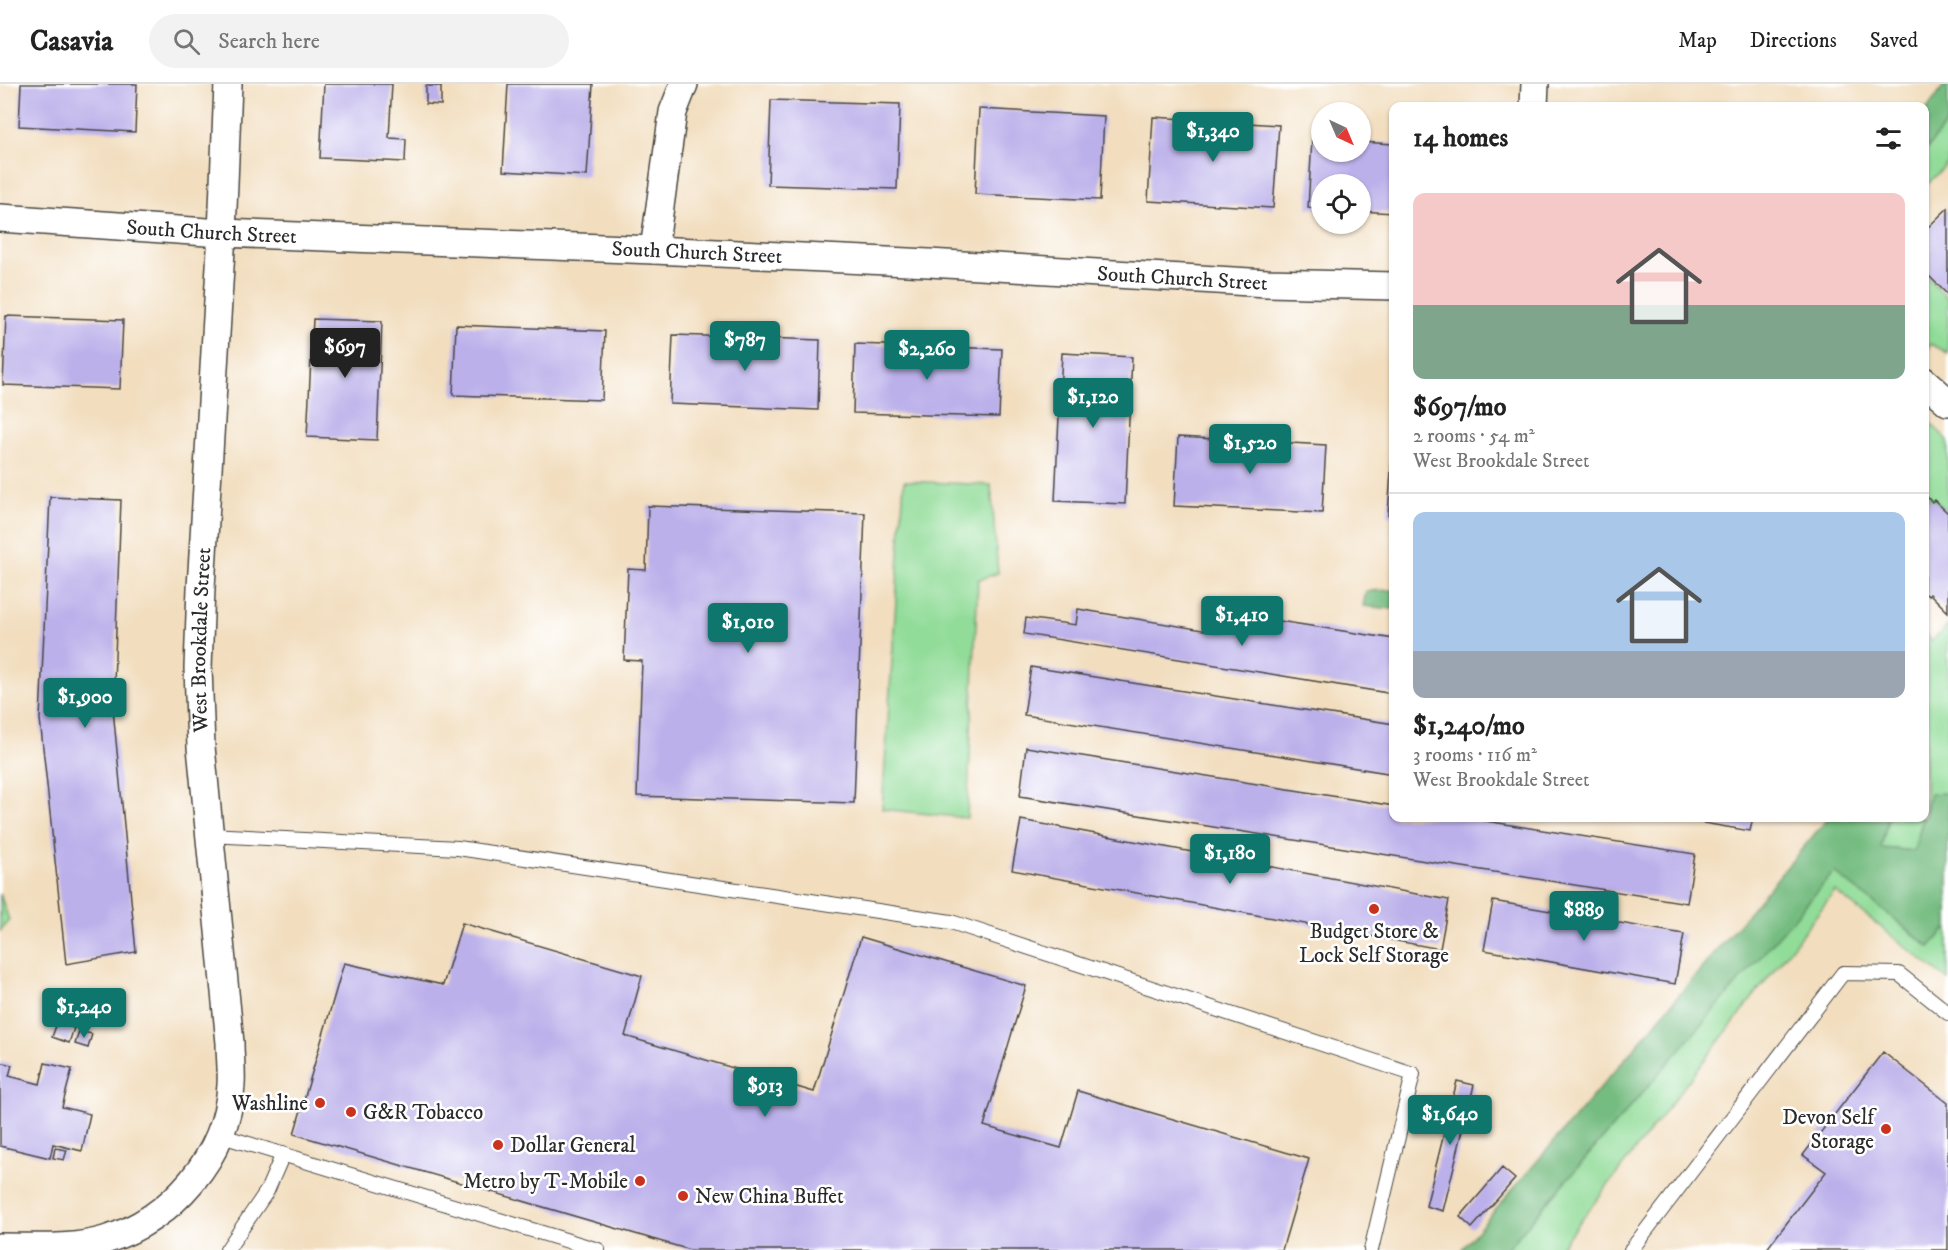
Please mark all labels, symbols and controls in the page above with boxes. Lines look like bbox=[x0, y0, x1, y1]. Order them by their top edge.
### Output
search box bbox=[149, 14, 569, 68]
text: Casavia bbox=[30, 24, 113, 59]
icon: search bbox=[170, 25, 203, 58]
text: Search here bbox=[218, 28, 320, 55]
text: Map bbox=[1678, 28, 1717, 54]
text: Directions bbox=[1750, 28, 1837, 54]
text: Saved bbox=[1870, 28, 1918, 54]
north arrow bbox=[1311, 102, 1371, 162]
map controls bbox=[1311, 102, 1371, 234]
pin: $1,340 bbox=[1164, 112, 1262, 163]
text: $1,340 bbox=[1186, 119, 1240, 144]
text: 14 homes bbox=[1413, 122, 1508, 155]
icon: filters bbox=[1872, 122, 1905, 155]
button: locate bbox=[1311, 174, 1371, 234]
street label: South Church Street bbox=[125, 215, 298, 250]
icon: home bbox=[1605, 232, 1713, 340]
street label: South Church Street bbox=[611, 236, 783, 270]
street label: South Church Street bbox=[1096, 261, 1269, 297]
pin: $787 bbox=[709, 321, 781, 372]
pin: $697 bbox=[309, 328, 381, 379]
text: $787 bbox=[724, 328, 766, 353]
pin: $2,260 bbox=[878, 330, 976, 381]
text: $697 bbox=[324, 335, 366, 360]
text: $2,260 bbox=[898, 337, 956, 362]
pin: $1,120 bbox=[1044, 378, 1142, 429]
text: $1,120 bbox=[1067, 385, 1119, 410]
text: $697/mo bbox=[1413, 391, 1506, 424]
pin: $1,520 bbox=[1201, 424, 1299, 475]
text: 2 rooms · 54 m² bbox=[1413, 424, 1535, 449]
text: $1,520 bbox=[1223, 431, 1277, 456]
text: West Brookdale Street bbox=[1413, 449, 1589, 474]
street label: West Brookdale Street bbox=[186, 546, 217, 734]
icon: home bbox=[1605, 551, 1713, 659]
pin: $1,410 bbox=[1193, 596, 1291, 647]
pin: $1,010 bbox=[699, 603, 797, 654]
text: $1,410 bbox=[1215, 603, 1269, 628]
text: $1,010 bbox=[722, 610, 774, 635]
pin: $1,900 bbox=[36, 678, 134, 729]
text: $1,900 bbox=[57, 685, 113, 710]
text: $1,240/mo bbox=[1413, 710, 1525, 743]
text: 3 rooms · 116 m² bbox=[1413, 743, 1537, 768]
text: West Brookdale Street bbox=[1413, 768, 1589, 793]
pin: $1,180 bbox=[1181, 834, 1279, 885]
text: $1,180 bbox=[1204, 841, 1256, 866]
pin: $889 bbox=[1548, 891, 1620, 942]
text: $889 bbox=[1564, 898, 1604, 923]
marker: Budget Store & Lock Self Storage bbox=[1367, 902, 1381, 916]
place label: Budget Store & Lock Self Storage bbox=[1299, 919, 1449, 969]
pin: $1,240 bbox=[35, 988, 133, 1039]
text: $1,240 bbox=[56, 995, 112, 1020]
pin: $913 bbox=[729, 1067, 801, 1118]
text: $913 bbox=[747, 1074, 783, 1099]
place label: Washline bbox=[231, 1091, 308, 1117]
pin: $1,640 bbox=[1401, 1095, 1499, 1146]
marker: Washline bbox=[313, 1096, 327, 1110]
place label: G&R Tobacco bbox=[363, 1100, 483, 1126]
text: $1,640 bbox=[1422, 1102, 1478, 1127]
marker: G&R Tobacco bbox=[344, 1105, 358, 1119]
place label: Devon Self Storage bbox=[1782, 1105, 1877, 1155]
marker: Devon Self Storage bbox=[1879, 1122, 1893, 1136]
place label: Dollar General bbox=[510, 1133, 636, 1159]
marker: Dollar General bbox=[491, 1138, 505, 1152]
place label: Metro by T-Mobile bbox=[463, 1169, 628, 1195]
marker: Metro by T-Mobile bbox=[633, 1174, 647, 1188]
place label: New China Buffet bbox=[695, 1184, 844, 1210]
marker: New China Buffet bbox=[676, 1189, 690, 1203]

